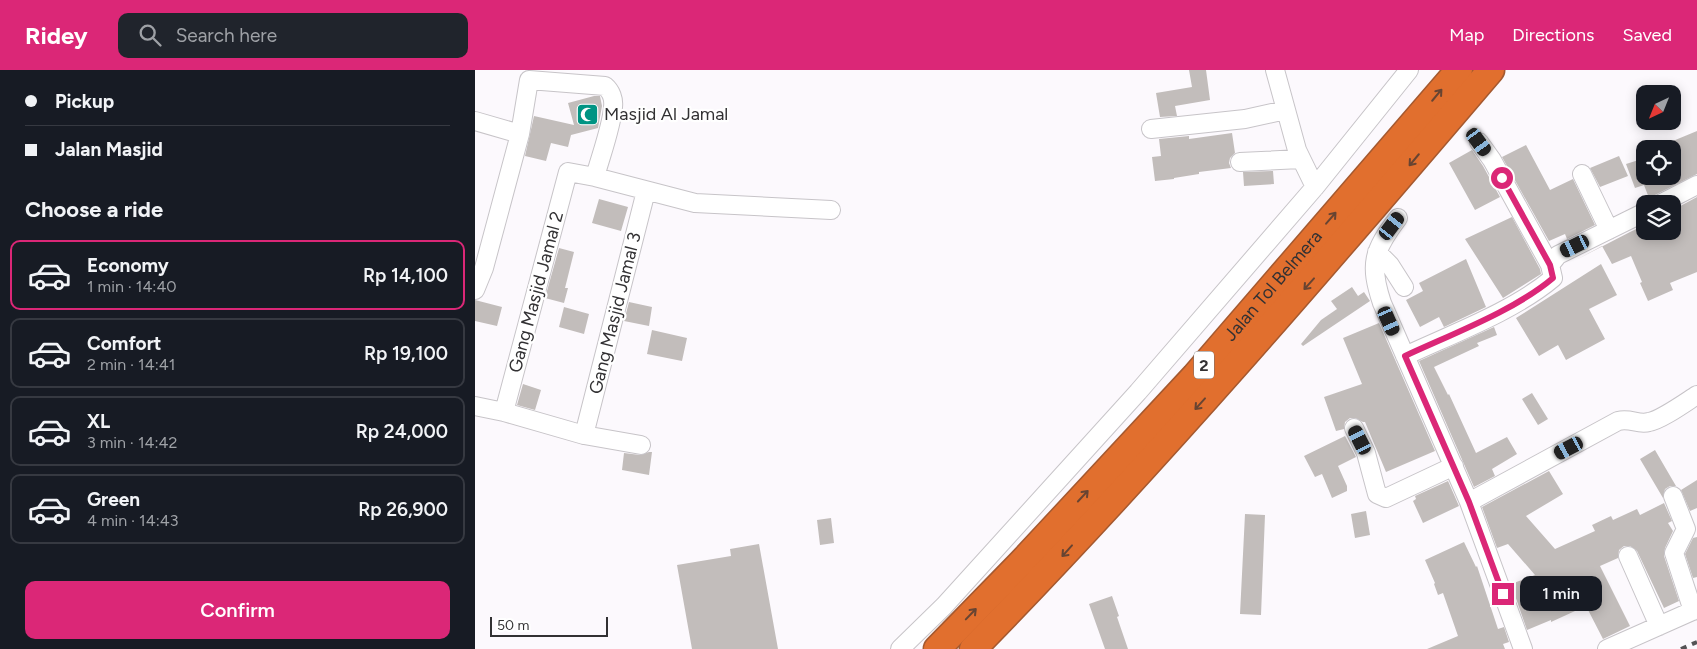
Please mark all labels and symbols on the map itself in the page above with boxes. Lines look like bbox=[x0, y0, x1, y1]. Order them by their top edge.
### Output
north arrow bbox=[1636, 85, 1681, 130]
one-way arrow bbox=[1432, 89, 1443, 102]
mosque icon: Masjid Al Jamal bbox=[576, 102, 600, 126]
place label: Masjid Al Jamal bbox=[604, 103, 728, 125]
car bbox=[1464, 125, 1493, 159]
one-way arrow bbox=[1409, 154, 1420, 167]
route start bbox=[1491, 167, 1513, 189]
street label: Gang Masjid Jamal 2 bbox=[504, 209, 568, 375]
car bbox=[1376, 210, 1407, 242]
one-way arrow bbox=[1325, 212, 1337, 225]
street label: Jalan Tol Belmera bbox=[1219, 226, 1327, 345]
street label: Gang Masjid Jamal 3 bbox=[584, 230, 646, 396]
car bbox=[1558, 233, 1591, 259]
one-way arrow bbox=[1303, 277, 1315, 290]
car bbox=[1376, 304, 1401, 338]
road number: 2 bbox=[1194, 352, 1214, 378]
one-way arrow bbox=[1194, 398, 1206, 411]
car bbox=[1346, 423, 1373, 457]
car bbox=[1552, 434, 1585, 462]
one-way arrow bbox=[1077, 490, 1089, 503]
one-way arrow bbox=[1061, 544, 1073, 557]
callout: 1 min bbox=[1521, 576, 1603, 612]
route end bbox=[1492, 583, 1514, 605]
one-way arrow bbox=[965, 608, 977, 620]
scale bar bbox=[490, 614, 607, 637]

